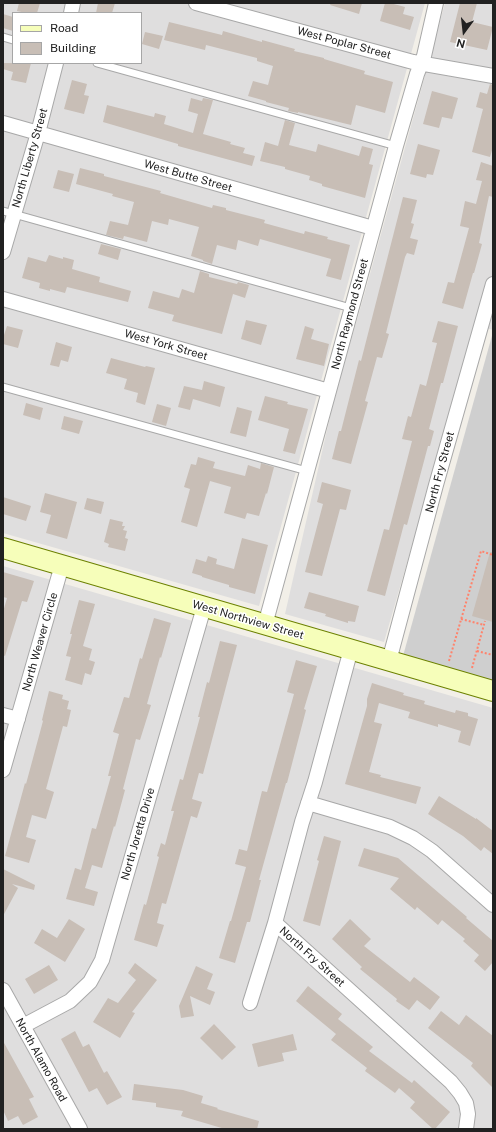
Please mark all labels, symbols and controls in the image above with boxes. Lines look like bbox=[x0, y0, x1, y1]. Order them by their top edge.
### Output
legend bbox=[12, 12, 142, 64]
north arrow bbox=[444, 12, 484, 52]
text: Road bbox=[50, 21, 78, 35]
street label: West Poplar Street bbox=[296, 24, 392, 62]
text: N bbox=[455, 37, 467, 51]
text: Building bbox=[50, 41, 96, 55]
street label: North Liberty Street bbox=[9, 107, 51, 209]
street label: West Butte Street bbox=[142, 157, 234, 195]
street label: North Raymond Street bbox=[329, 257, 371, 371]
street label: West York Street bbox=[123, 327, 209, 363]
street label: North Fry Street bbox=[423, 430, 457, 514]
street label: North Weaver Circle bbox=[20, 591, 60, 693]
street label: West Northview Street bbox=[191, 598, 305, 642]
street label: North Joretta Drive bbox=[118, 786, 158, 882]
street label: North Fry Street bbox=[277, 924, 347, 990]
street label: North Alamo Road bbox=[13, 1016, 69, 1104]

